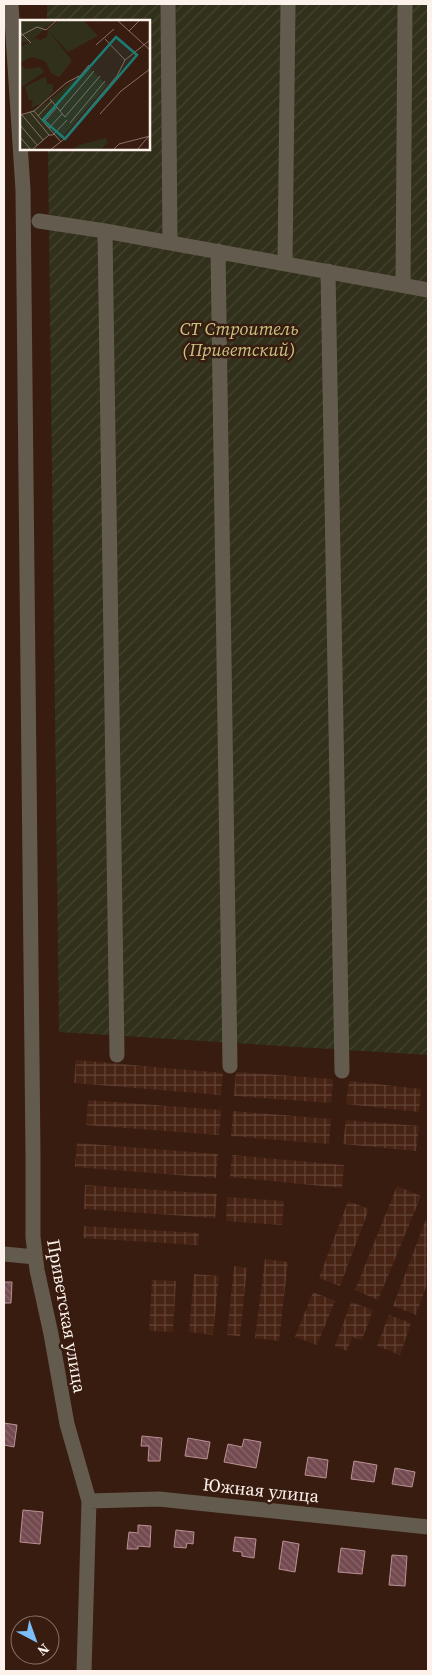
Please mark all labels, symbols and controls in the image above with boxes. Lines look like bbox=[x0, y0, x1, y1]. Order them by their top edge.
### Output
inset map bbox=[20, 20, 150, 150]
park label: СТ Строитель (Приветский) bbox=[180, 316, 298, 362]
street label: Приветская улица bbox=[41, 1237, 93, 1396]
street label: Южная улица bbox=[202, 1471, 321, 1509]
north arrow bbox=[10, 1615, 60, 1665]
text: N bbox=[33, 1639, 54, 1661]

